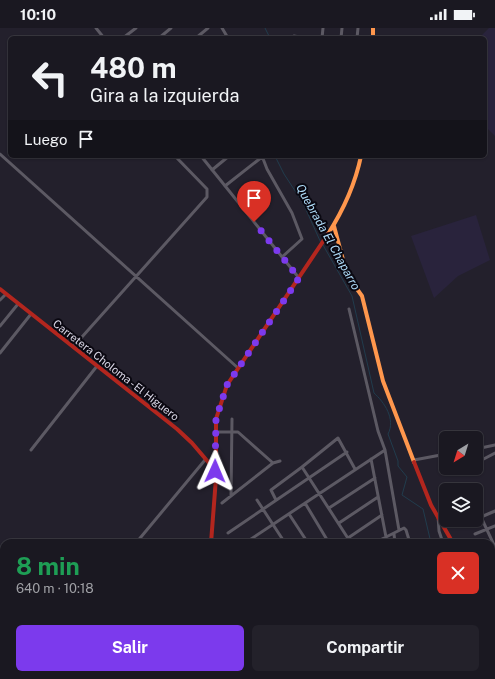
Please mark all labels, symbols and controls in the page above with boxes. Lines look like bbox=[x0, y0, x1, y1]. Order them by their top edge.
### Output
text: 10:10 bbox=[20, 6, 56, 23]
text: 480 m bbox=[90, 51, 177, 84]
icon: left bbox=[24, 52, 76, 104]
text: Gira a la izquierda bbox=[90, 85, 239, 106]
icon: arrive bbox=[75, 128, 97, 150]
text: Luego bbox=[24, 131, 67, 148]
pin bbox=[237, 181, 271, 222]
water label: Quebrada El Chaparro bbox=[293, 182, 363, 293]
icon: arrive bbox=[243, 187, 265, 209]
street label: Carretera Choloma - El Higuero bbox=[51, 317, 181, 423]
north arrow bbox=[439, 431, 483, 475]
map controls bbox=[439, 431, 483, 527]
position arrow bbox=[194, 450, 236, 492]
button: layers bbox=[439, 483, 483, 527]
text: 8 min bbox=[16, 552, 80, 580]
button: close bbox=[437, 552, 479, 594]
text: 640 m · 10:18 bbox=[16, 581, 94, 596]
button: Salir bbox=[16, 625, 244, 671]
button: Compartir bbox=[252, 625, 479, 671]

